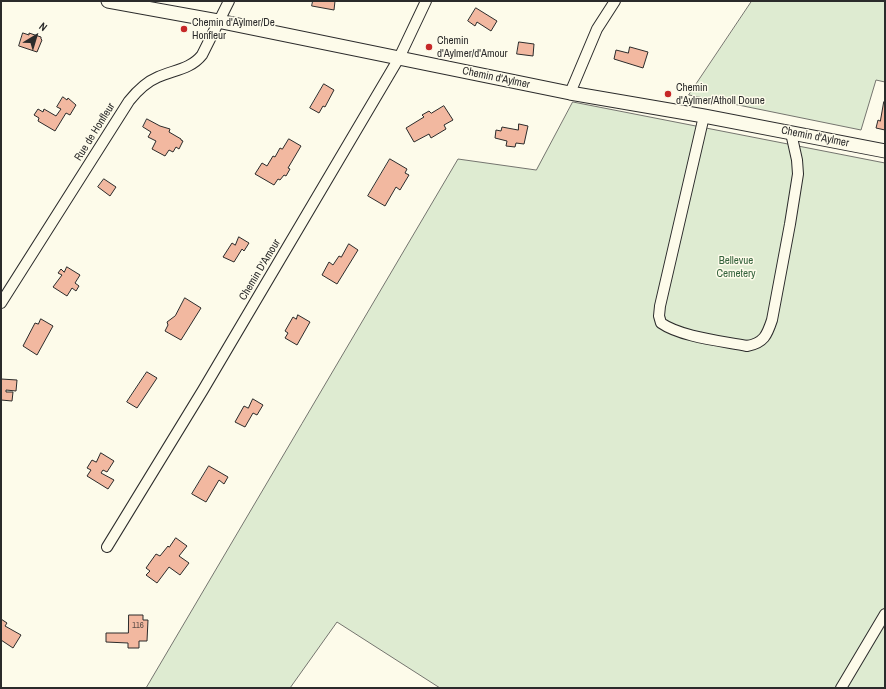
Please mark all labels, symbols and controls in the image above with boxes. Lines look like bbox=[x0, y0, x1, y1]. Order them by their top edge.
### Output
north arrow bbox=[16, 16, 56, 56]
place label: Chemin d'Aylmer/De Honfleur bbox=[192, 16, 275, 42]
text: N bbox=[37, 19, 50, 34]
marker: Chemin d'Aylmer/De Honfleur bbox=[179, 24, 189, 34]
place label: Chemin d'Aylmer/d'Amour bbox=[437, 34, 507, 60]
marker: Chemin d'Aylmer/d'Amour bbox=[424, 42, 434, 52]
street label: Chemin d'Aylmer bbox=[461, 64, 531, 92]
place label: Chemin d'Aylmer/Atholl Doune bbox=[676, 81, 765, 107]
marker: Chemin d'Aylmer/Atholl Doune bbox=[663, 89, 673, 99]
street label: Rue de Honfleur bbox=[72, 101, 118, 163]
street label: Chemin d'Aylmer bbox=[780, 124, 850, 150]
street label: Chemin D'Amour bbox=[237, 237, 283, 303]
park label: Bellevue Cemetery bbox=[716, 254, 756, 280]
house number: 116 bbox=[132, 621, 144, 631]

